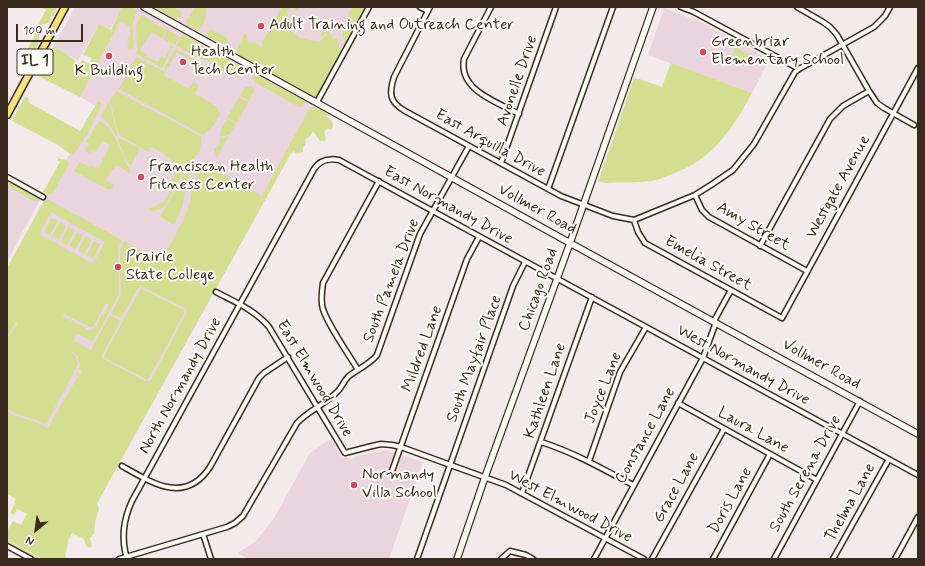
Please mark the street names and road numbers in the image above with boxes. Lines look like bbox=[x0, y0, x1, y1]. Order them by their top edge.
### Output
street label: Avonelle Drive bbox=[493, 33, 543, 129]
road number: IL 1 bbox=[17, 49, 53, 75]
street label: East Arquilla Drive bbox=[432, 106, 548, 182]
street label: Westgate Avenue bbox=[803, 132, 875, 242]
street label: East Normandy Drive bbox=[380, 163, 516, 249]
street label: Vollmer Road bbox=[494, 181, 580, 239]
street label: Amy Street bbox=[713, 198, 793, 256]
street label: South Pamela Drive bbox=[360, 216, 424, 346]
street label: Emelia Street bbox=[661, 232, 755, 296]
street label: Chicago Road bbox=[515, 246, 563, 334]
street label: South Mayfair Place bbox=[443, 293, 507, 425]
street label: Mildred Lane bbox=[398, 303, 448, 395]
street label: North Normandy Drive bbox=[135, 314, 227, 458]
street label: East Elmwood Drive bbox=[272, 317, 356, 441]
street label: West Normandy Drive bbox=[673, 322, 813, 410]
street label: Vollmer Road bbox=[778, 336, 864, 394]
street label: Kathleen Lane bbox=[521, 341, 571, 441]
street label: Joyce Lane bbox=[581, 349, 627, 427]
street label: Constance Lane bbox=[612, 384, 680, 488]
street label: Laura Lane bbox=[714, 404, 792, 458]
street label: South Serena Drive bbox=[766, 412, 846, 536]
street label: Grace Lane bbox=[650, 449, 704, 527]
street label: Thelma Lane bbox=[822, 460, 880, 546]
street label: Doris Lane bbox=[705, 464, 757, 538]
street label: West Elmwood Drive bbox=[505, 466, 635, 548]

